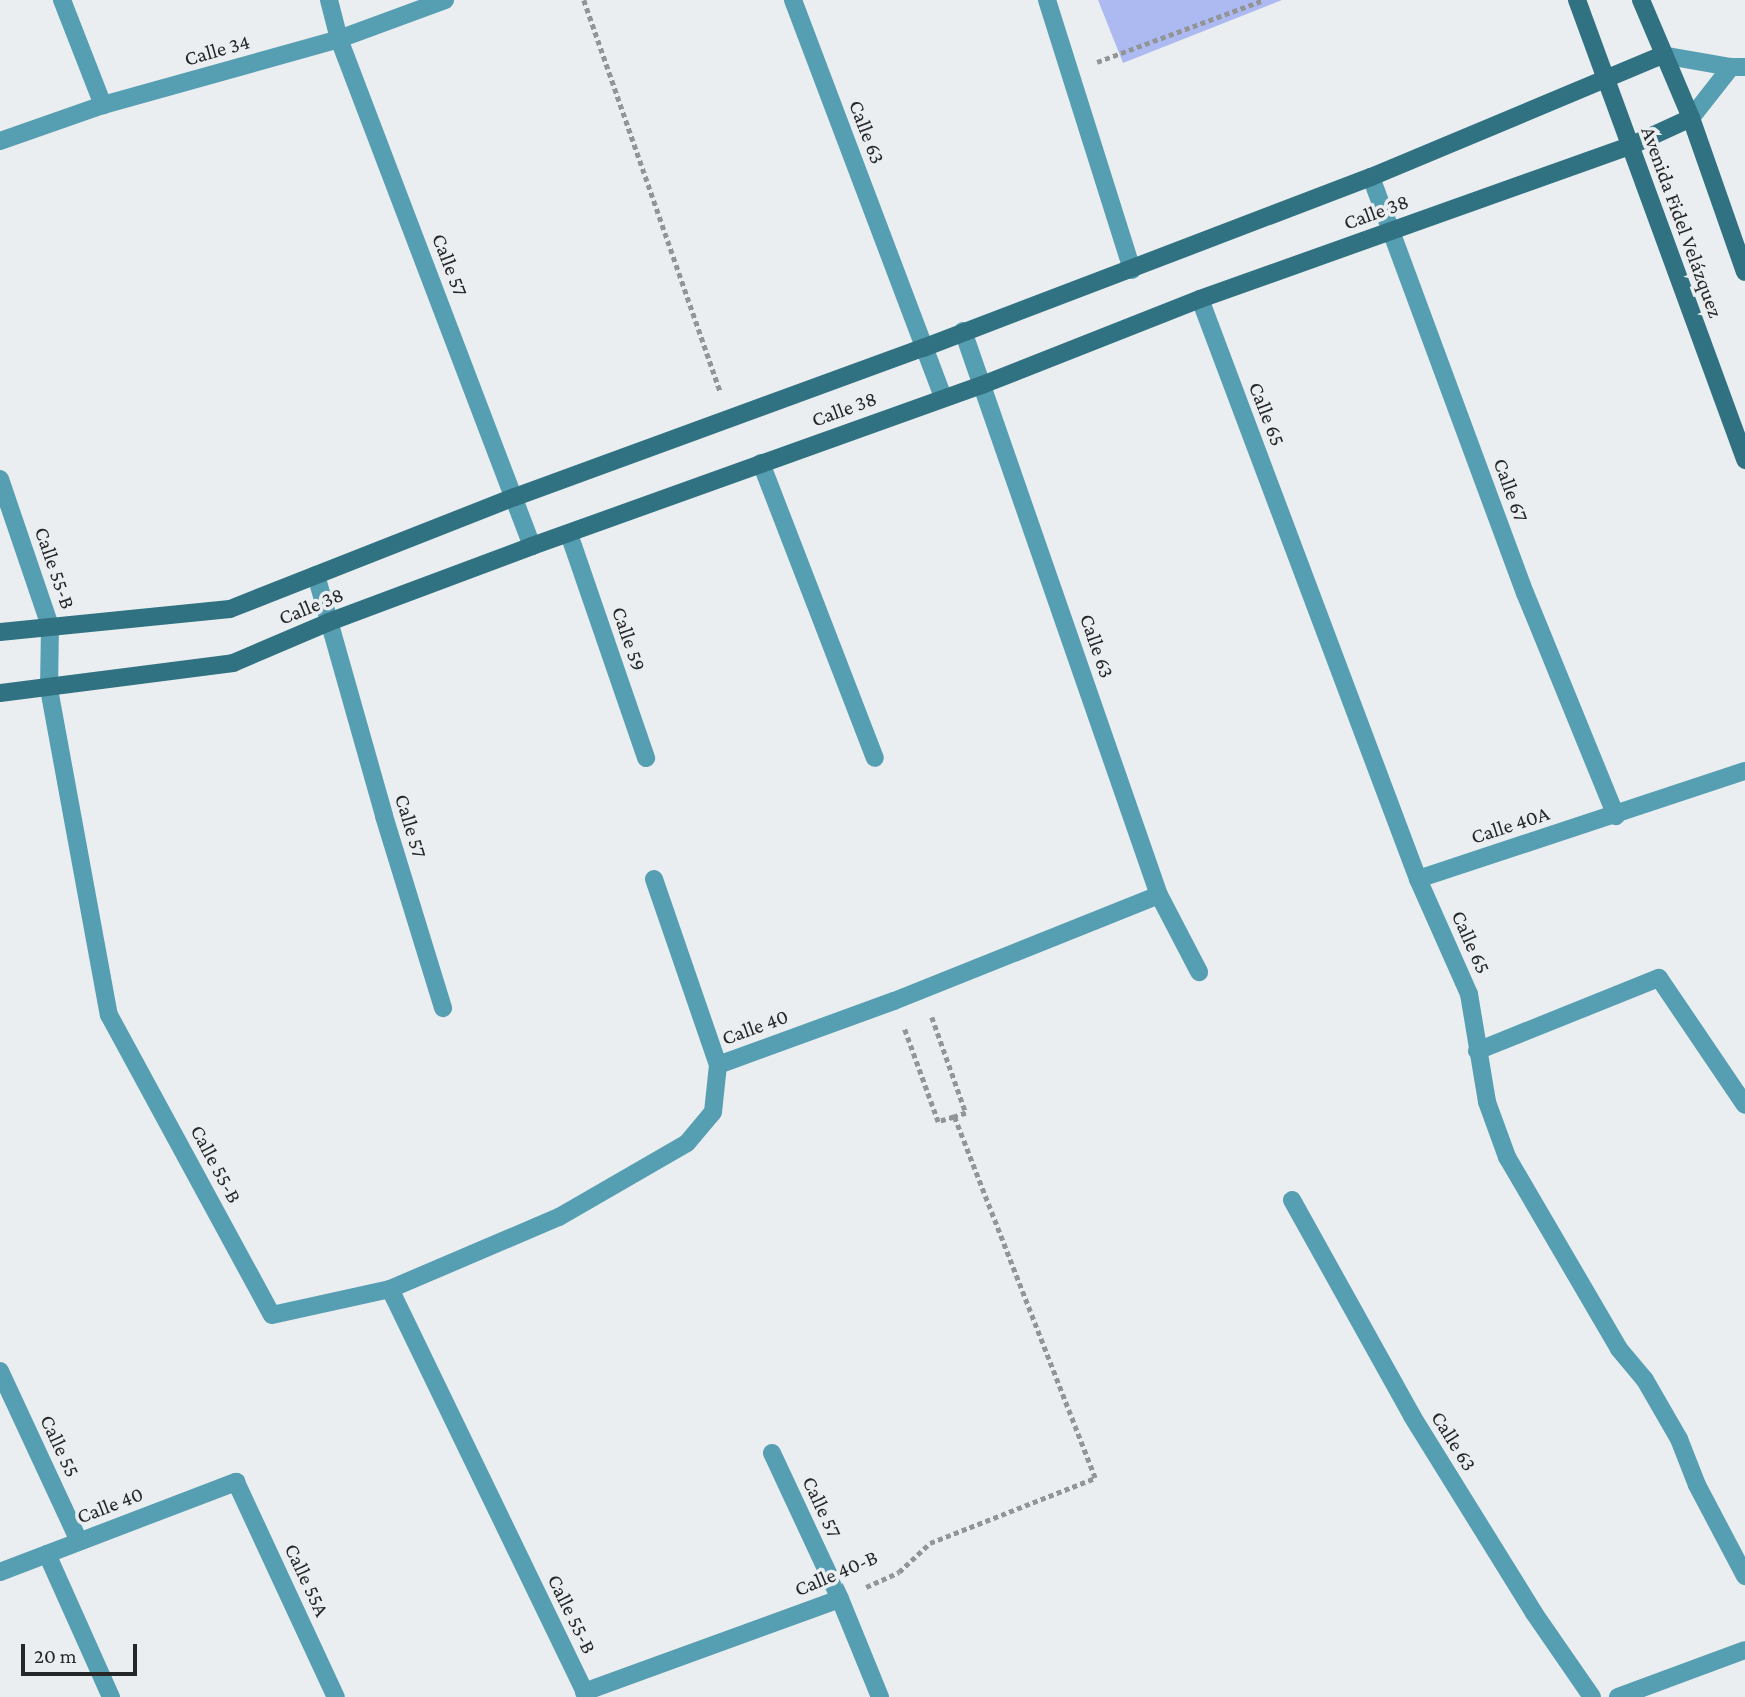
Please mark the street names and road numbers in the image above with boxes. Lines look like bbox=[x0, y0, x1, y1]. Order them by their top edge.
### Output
street label: Calle 34 bbox=[181, 29, 253, 71]
street label: Calle 63 bbox=[843, 97, 891, 167]
street label: Avenida Fidel Velázquez bbox=[1636, 123, 1728, 321]
street label: Calle 38 bbox=[1340, 189, 1412, 235]
street label: Calle 57 bbox=[427, 230, 473, 300]
street label: Calle 65 bbox=[1243, 378, 1291, 450]
street label: Calle 38 bbox=[808, 386, 880, 432]
street label: Calle 67 bbox=[1488, 455, 1534, 525]
street label: Calle 55-B bbox=[29, 524, 81, 612]
street label: Calle 38 bbox=[275, 582, 347, 630]
street label: Calle 59 bbox=[606, 603, 652, 675]
street label: Calle 63 bbox=[1074, 611, 1120, 681]
street label: Calle 57 bbox=[389, 791, 433, 861]
street label: Calle 40A bbox=[1468, 801, 1552, 849]
street label: Calle 65 bbox=[1446, 907, 1496, 977]
street label: Calle 40 bbox=[718, 1003, 792, 1051]
street label: Calle 55-B bbox=[185, 1121, 247, 1207]
street label: Calle 63 bbox=[1426, 1406, 1482, 1476]
street label: Calle 55 bbox=[35, 1411, 85, 1481]
street label: Calle 57 bbox=[797, 1472, 847, 1542]
street label: Calle 40 bbox=[73, 1481, 147, 1529]
street label: Calle 55A bbox=[279, 1540, 335, 1620]
street label: Calle 40-B bbox=[791, 1544, 881, 1602]
street label: Calle 55-B bbox=[542, 1570, 602, 1658]

